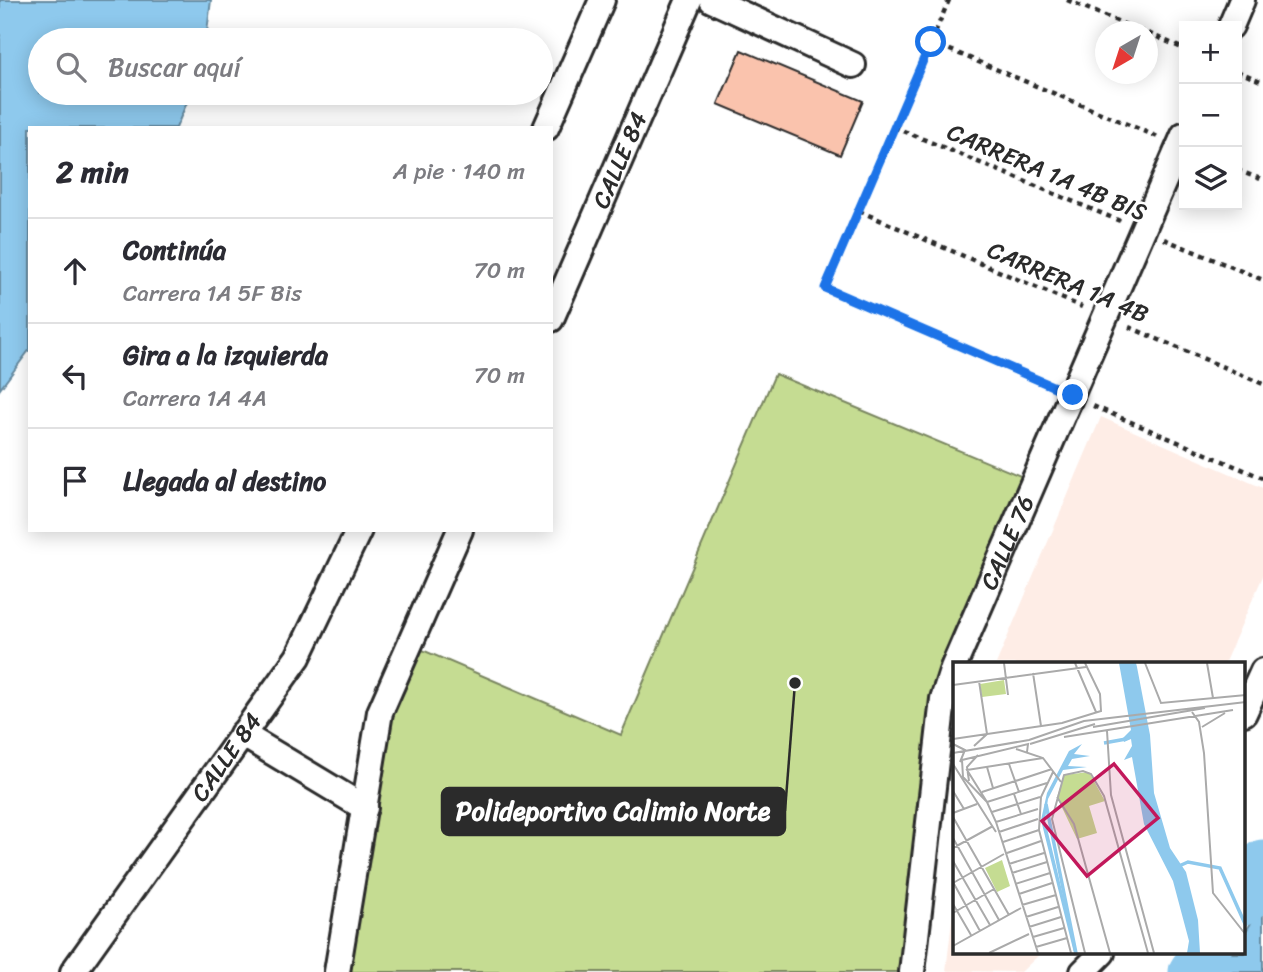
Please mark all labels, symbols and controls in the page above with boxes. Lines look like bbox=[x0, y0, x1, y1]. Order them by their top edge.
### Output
north arrow bbox=[1095, 21, 1158, 84]
map controls bbox=[1179, 21, 1242, 210]
button: + bbox=[1179, 21, 1242, 84]
route start bbox=[915, 26, 946, 57]
search box bbox=[28, 28, 553, 105]
text: Buscar aquí bbox=[108, 44, 241, 90]
icon: search bbox=[52, 48, 90, 86]
button: − bbox=[1179, 84, 1242, 147]
street label: CALLE 84 bbox=[580, 105, 659, 215]
street label: CARRERA 1A 4B BIS bbox=[940, 111, 1154, 233]
text: 2 min bbox=[56, 145, 129, 199]
button: layers bbox=[1179, 147, 1242, 210]
text: A pie · 140 m bbox=[393, 151, 525, 192]
text: Continúa bbox=[123, 227, 226, 273]
street label: CARRERA 1A 4B bbox=[981, 229, 1155, 335]
text: 70 m bbox=[474, 250, 525, 291]
icon: ahead bbox=[56, 252, 94, 290]
text: Carrera 1A 5F Bis bbox=[123, 273, 302, 314]
text: Gira a la izquierda bbox=[123, 332, 328, 378]
text: 70 m bbox=[474, 355, 525, 396]
icon: left bbox=[56, 357, 94, 395]
text: Carrera 1A 4A bbox=[123, 378, 267, 419]
route end bbox=[1057, 379, 1088, 410]
text: Llegada al destino bbox=[123, 458, 326, 504]
icon: arrive bbox=[56, 462, 94, 500]
street label: CALLE 76 bbox=[968, 488, 1046, 597]
inset map bbox=[953, 662, 1246, 954]
street label: CALLE 84 bbox=[180, 703, 273, 811]
callout: Polideportivo Calimio Norte bbox=[442, 788, 785, 835]
text: Polideportivo Calimio Norte bbox=[456, 788, 771, 834]

